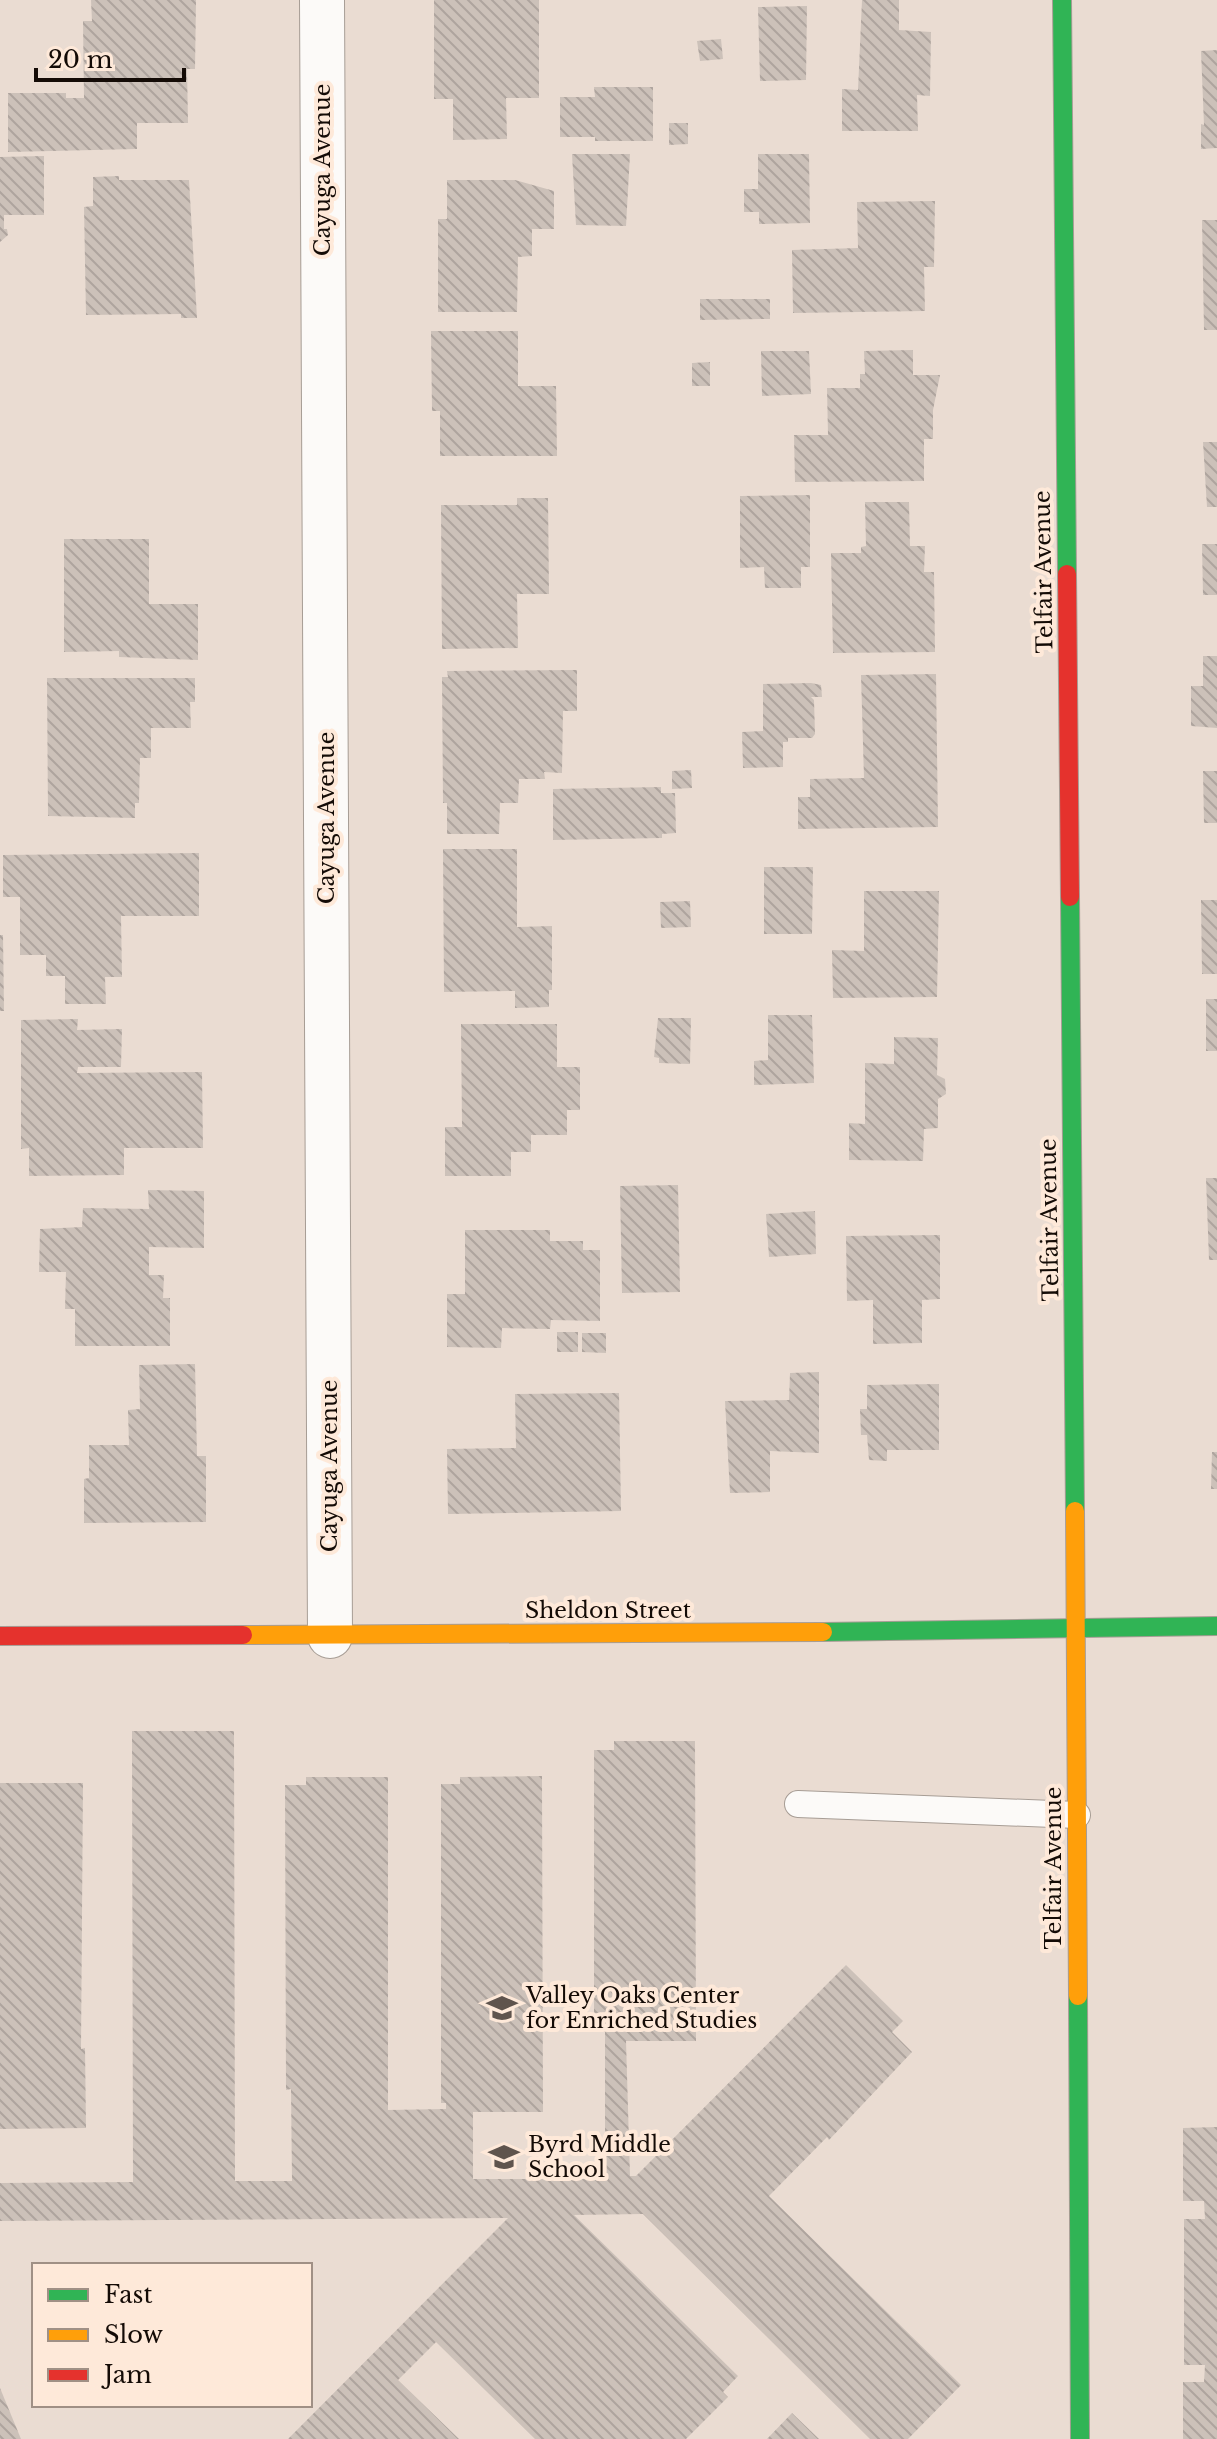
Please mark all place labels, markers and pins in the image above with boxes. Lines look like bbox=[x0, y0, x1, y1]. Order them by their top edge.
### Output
place label: Valley Oaks Center for Enriched Studies bbox=[525, 1982, 757, 2034]
school or university icon: Valley Oaks Center for Enriched Studies bbox=[485, 1991, 519, 2025]
place label: Byrd Middle School bbox=[528, 2131, 671, 2183]
school or university icon: Byrd Middle School bbox=[487, 2140, 521, 2174]

